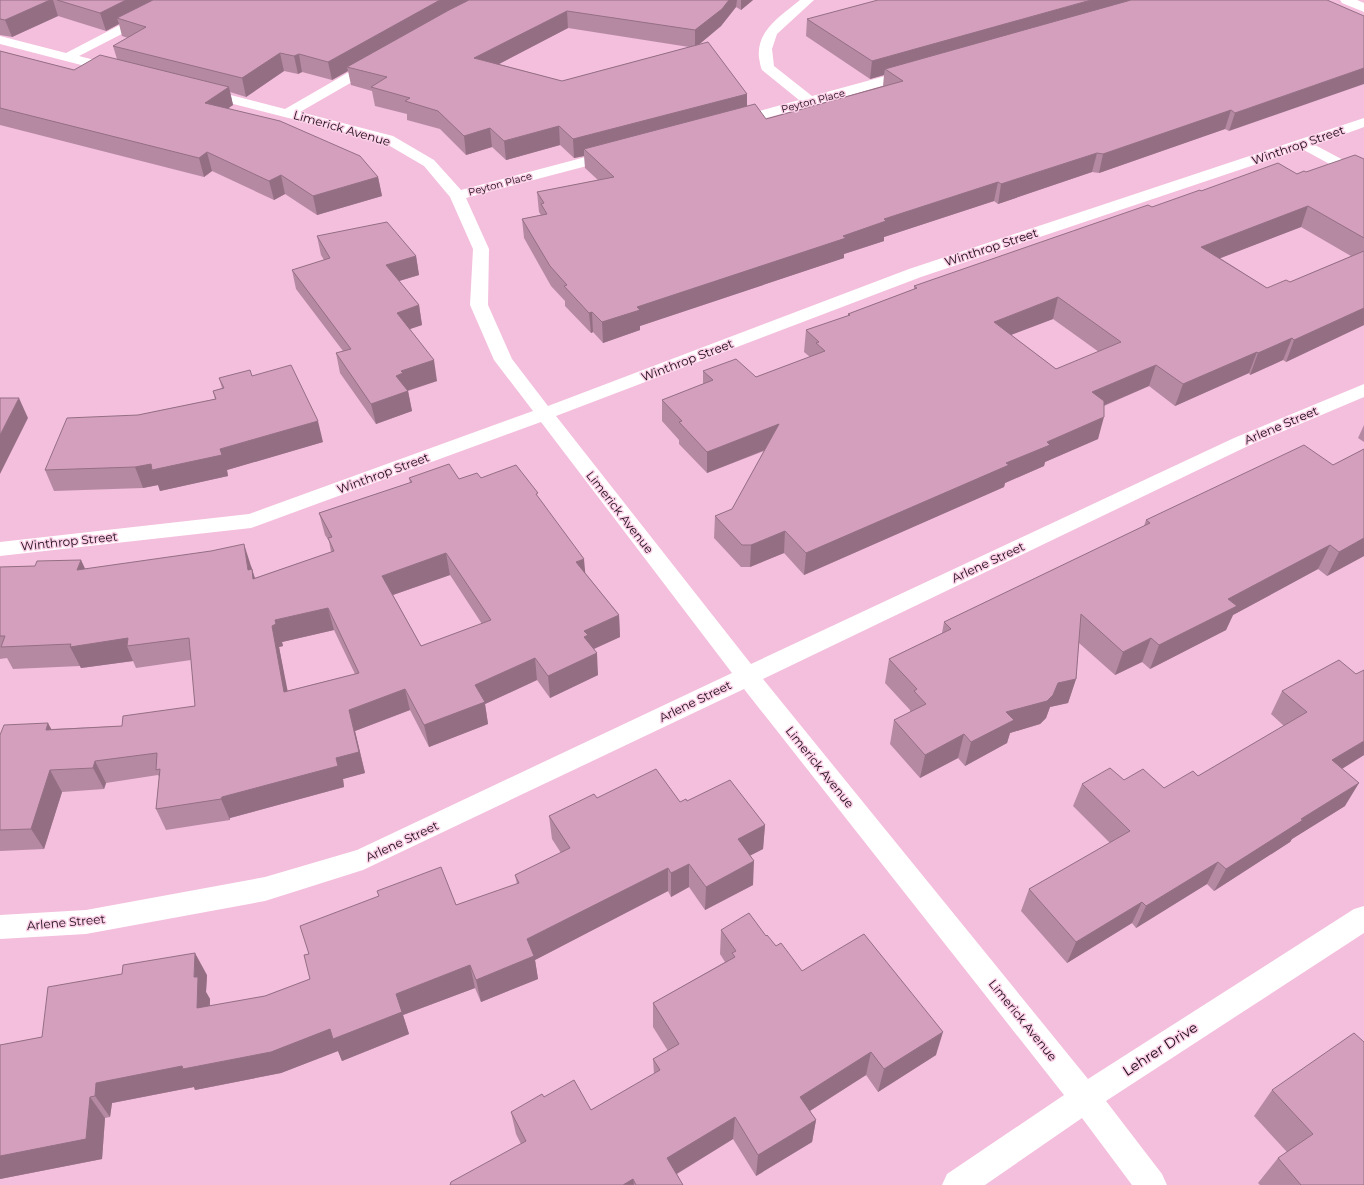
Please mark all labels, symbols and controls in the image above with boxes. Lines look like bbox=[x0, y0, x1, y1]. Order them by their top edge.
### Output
street label: Peyton Place bbox=[780, 86, 846, 116]
street label: Limerick Avenue bbox=[292, 107, 392, 149]
street label: Winthrop Street bbox=[1250, 122, 1347, 168]
street label: Peyton Place bbox=[467, 169, 533, 199]
street label: Winthrop Street bbox=[942, 225, 1040, 269]
street label: Winthrop Street bbox=[639, 336, 735, 384]
street label: Arlene Street bbox=[1242, 403, 1320, 447]
street label: Winthrop Street bbox=[335, 449, 431, 497]
street label: Limerick Avenue bbox=[583, 468, 657, 556]
street label: Winthrop Street bbox=[20, 528, 118, 554]
street label: Arlene Street bbox=[949, 539, 1027, 585]
street label: Arlene Street bbox=[656, 677, 734, 725]
street label: Limerick Avenue bbox=[783, 723, 857, 811]
street label: Arlene Street bbox=[363, 818, 441, 864]
street label: Arlene Street bbox=[26, 911, 106, 933]
street label: Limerick Avenue bbox=[986, 976, 1060, 1064]
street label: Lehrer Drive bbox=[1119, 1018, 1201, 1080]

